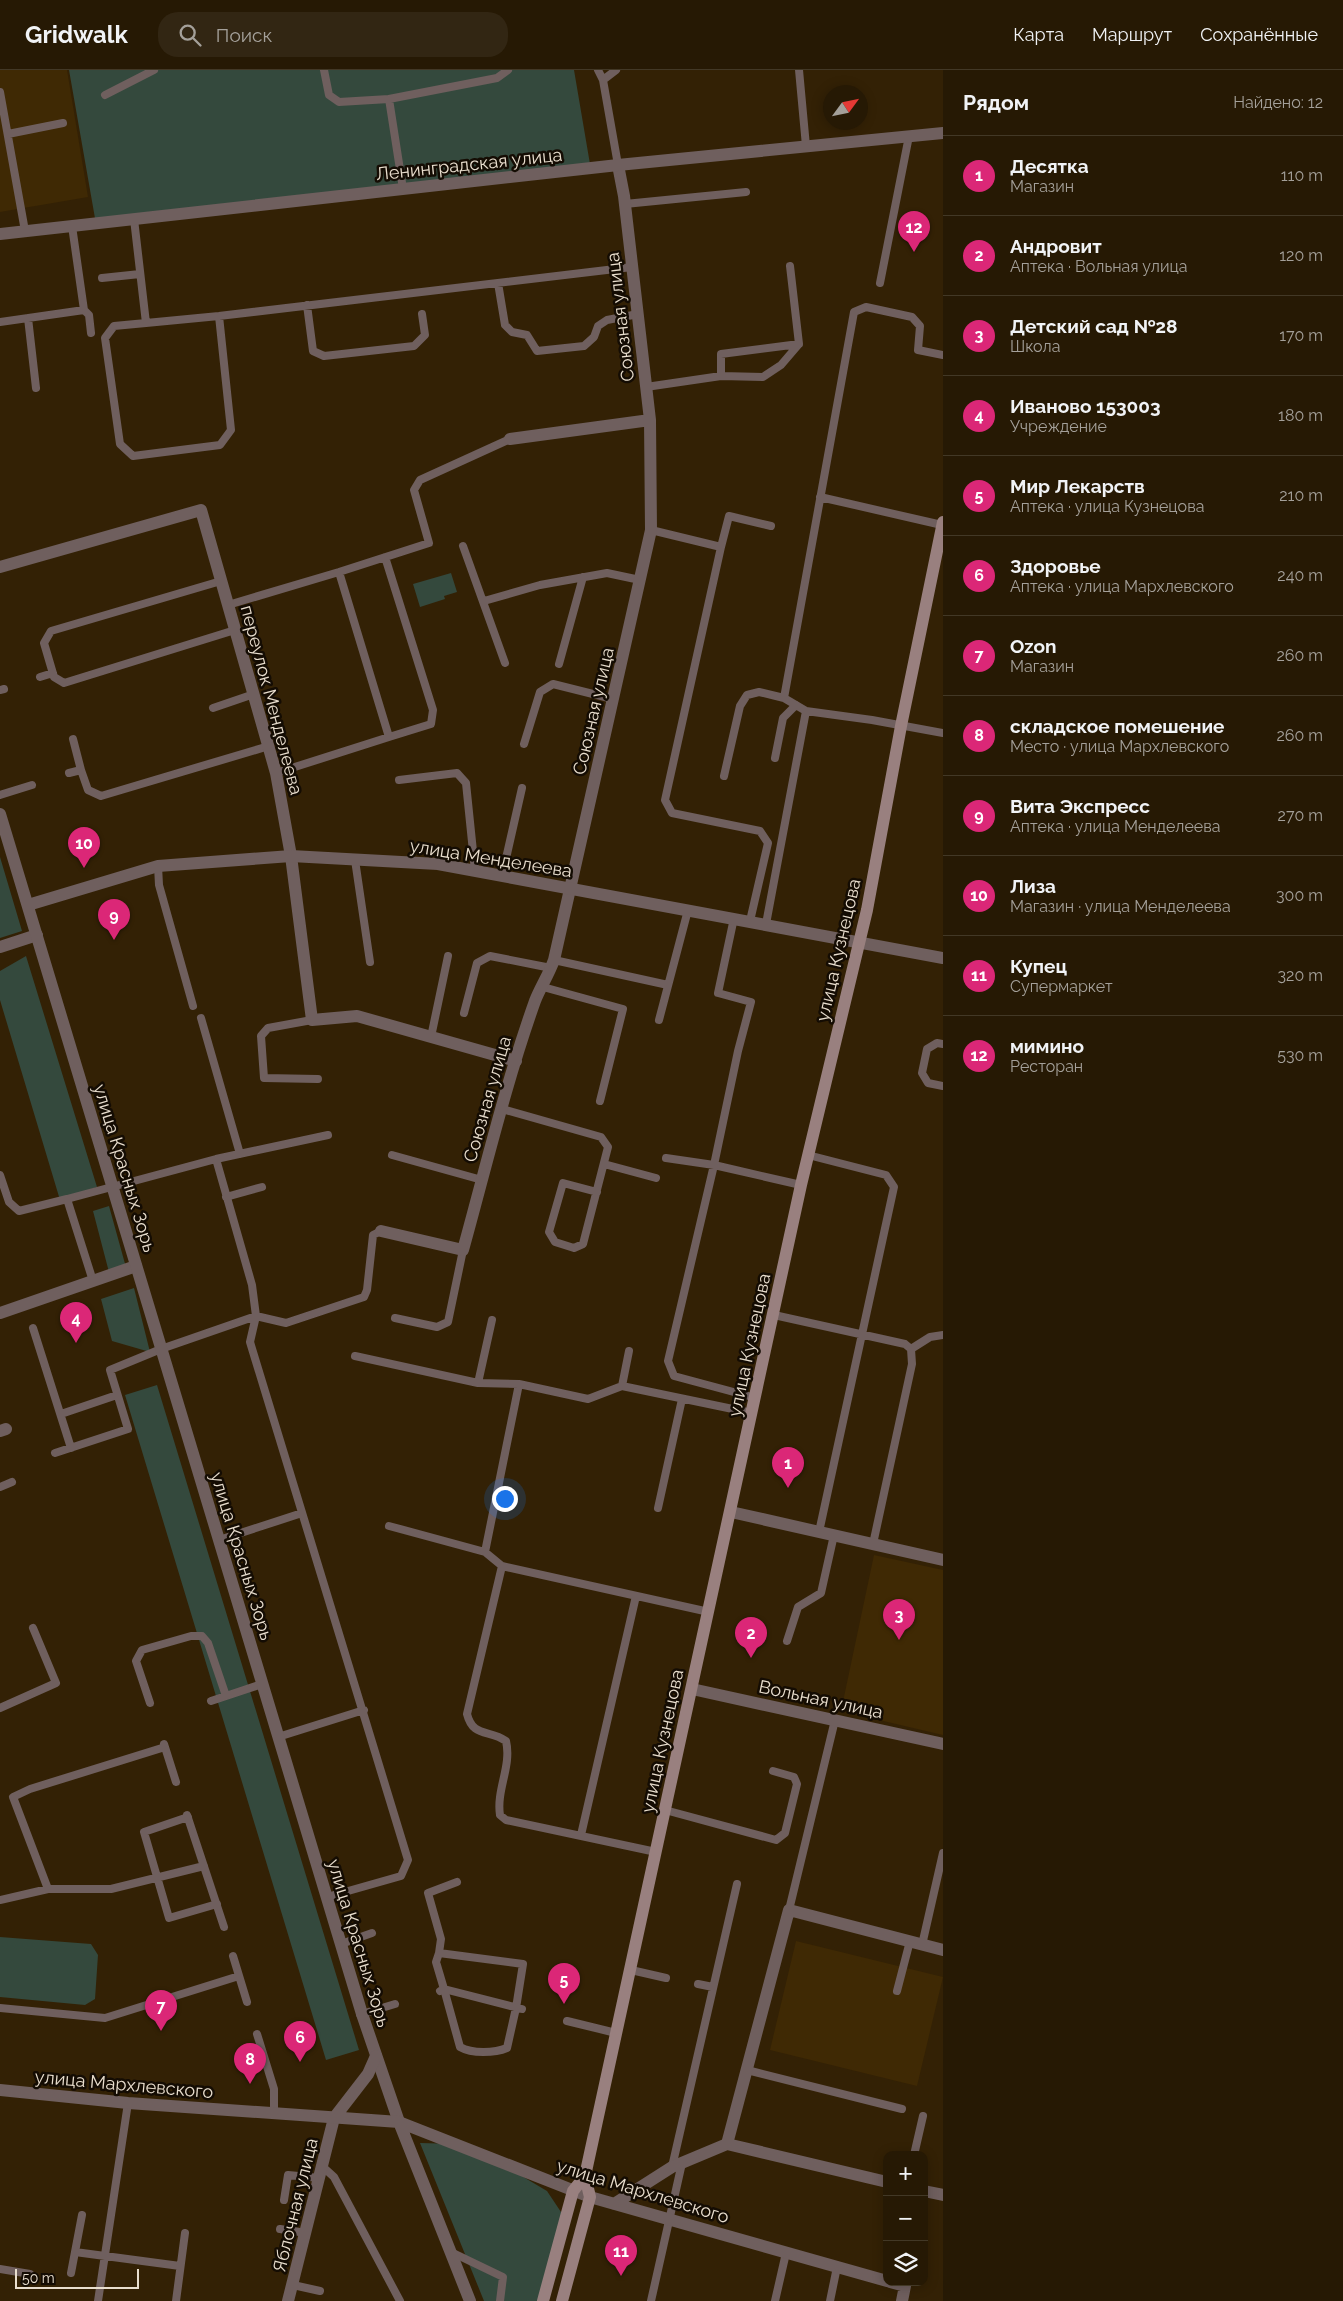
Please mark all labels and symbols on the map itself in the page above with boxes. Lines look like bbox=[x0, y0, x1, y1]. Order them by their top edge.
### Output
north arrow bbox=[823, 85, 868, 130]
street label: Ленинградская улица bbox=[375, 144, 563, 184]
pin: 12 bbox=[898, 211, 930, 252]
street label: Союзная улица bbox=[602, 251, 638, 383]
street label: переулок Менделеева bbox=[237, 603, 307, 797]
street label: Союзная улица bbox=[568, 645, 618, 777]
pin: 10 bbox=[68, 827, 100, 868]
street label: улица Менделеева bbox=[408, 835, 574, 881]
street label: улица Кузнецова bbox=[811, 877, 865, 1023]
pin: 9 bbox=[98, 899, 130, 940]
street label: Союзная улица bbox=[459, 1034, 515, 1164]
street label: улица Красных Зорь bbox=[89, 1081, 161, 1255]
street label: улица Кузнецова bbox=[724, 1271, 774, 1419]
pin: 4 bbox=[60, 1302, 92, 1343]
pin: 1 bbox=[772, 1447, 804, 1488]
street label: улица Красных Зорь bbox=[206, 1469, 278, 1643]
your location bbox=[492, 1486, 518, 1512]
pin: 3 bbox=[883, 1599, 915, 1640]
pin: 2 bbox=[735, 1617, 767, 1658]
street label: улица Кузнецова bbox=[637, 1667, 687, 1815]
street label: Вольная улица bbox=[757, 1676, 885, 1722]
street label: улица Красных Зорь bbox=[323, 1856, 395, 2030]
pin: 5 bbox=[548, 1963, 580, 2004]
pin: 7 bbox=[145, 1990, 177, 2031]
pin: 6 bbox=[284, 2021, 316, 2062]
pin: 8 bbox=[234, 2043, 266, 2084]
street label: улица Мархлевского bbox=[34, 2066, 214, 2102]
street label: Яблочная улица bbox=[268, 2136, 322, 2274]
street label: улица Мархлевского bbox=[554, 2155, 732, 2227]
pin: 11 bbox=[605, 2235, 637, 2276]
scale bar bbox=[15, 2266, 139, 2289]

